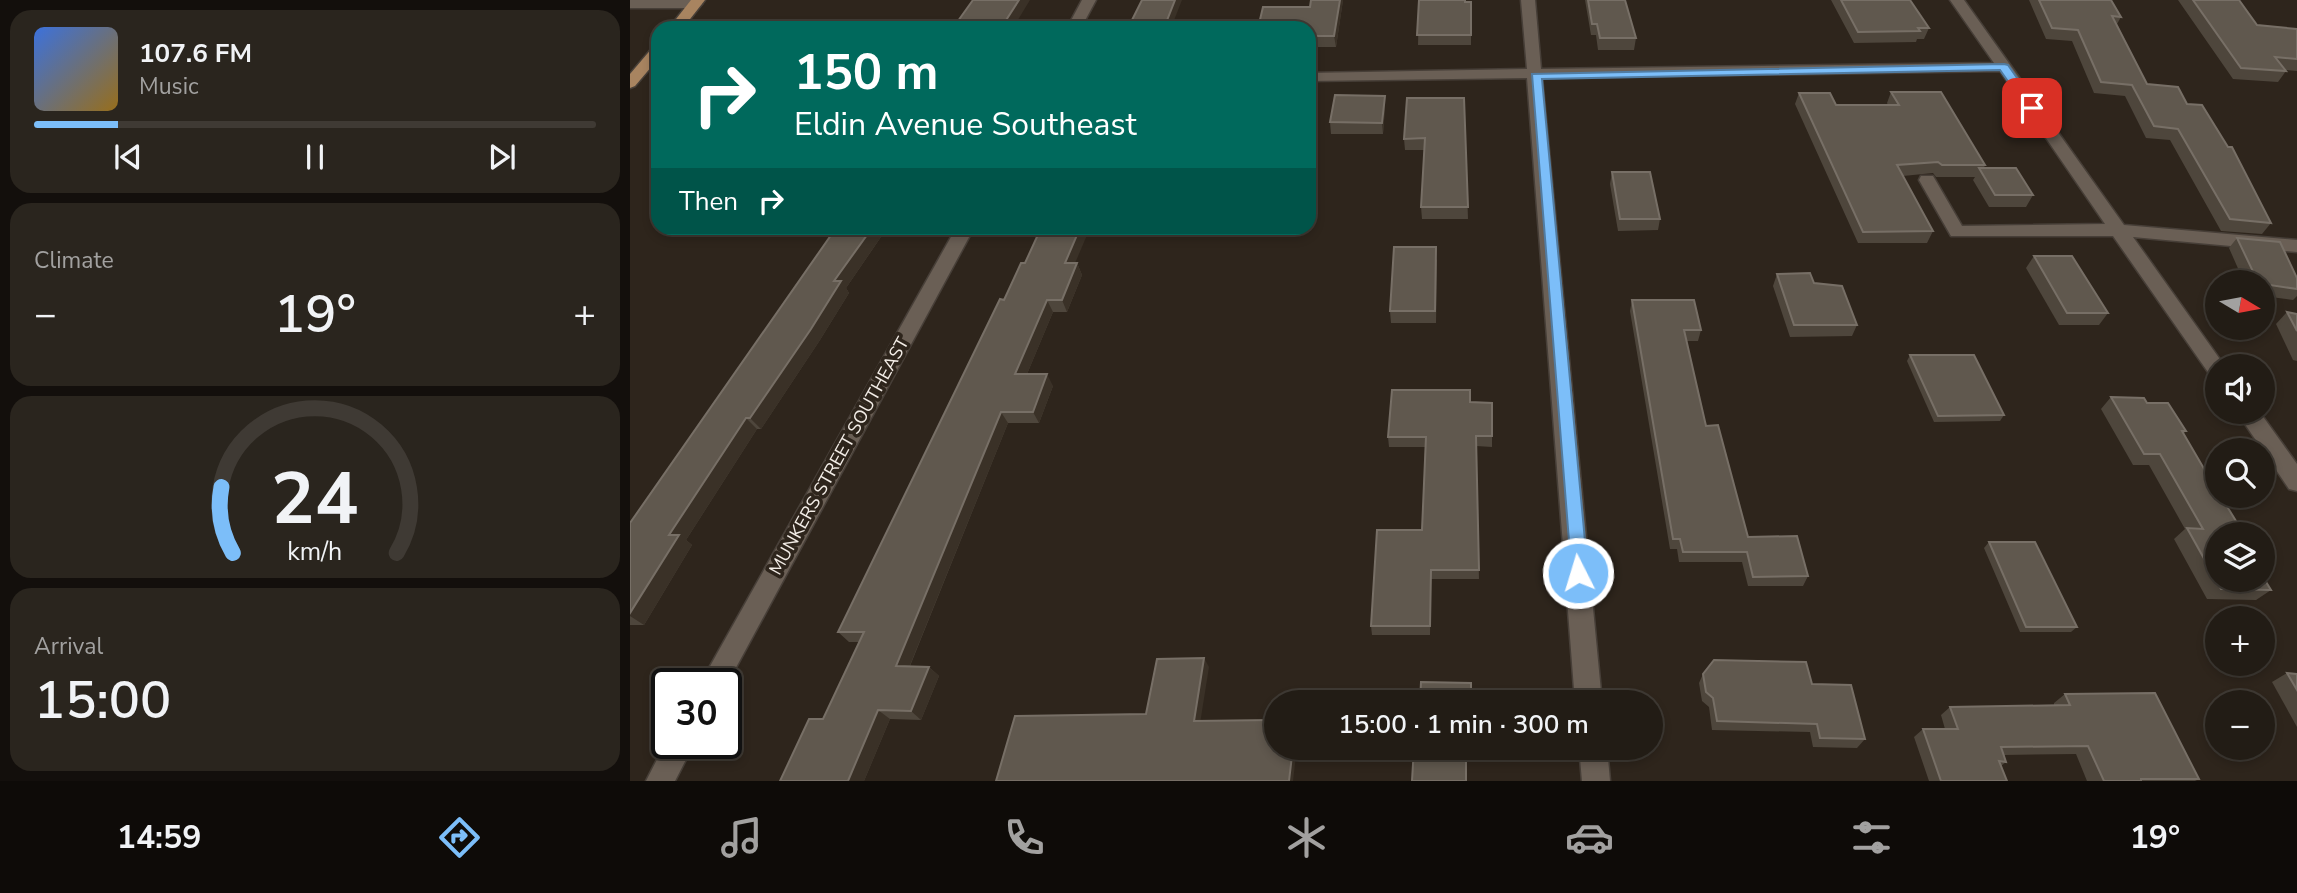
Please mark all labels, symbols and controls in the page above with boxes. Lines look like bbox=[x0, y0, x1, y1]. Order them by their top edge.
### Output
text: 107.6 FM bbox=[139, 36, 252, 71]
text: 150 m bbox=[794, 39, 938, 106]
icon: right bbox=[679, 49, 770, 140]
text: Music bbox=[139, 71, 199, 102]
pin bbox=[2002, 78, 2062, 138]
icon: arrive bbox=[2013, 89, 2051, 127]
text: Eldin Avenue Southeast bbox=[794, 103, 1137, 146]
icon: previous bbox=[109, 138, 147, 176]
icon: pause bbox=[296, 138, 334, 176]
icon: next bbox=[483, 138, 521, 176]
icon: right bbox=[752, 182, 790, 220]
text: Then bbox=[679, 184, 738, 219]
text: Climate bbox=[34, 245, 114, 276]
north arrow bbox=[2205, 270, 2275, 340]
map controls bbox=[2205, 270, 2275, 760]
text: 19° bbox=[274, 279, 356, 350]
text: − bbox=[34, 289, 57, 340]
text: + bbox=[573, 289, 596, 340]
street label: MUNKERS STREET SOUTHEAST bbox=[763, 333, 915, 579]
button: sound bbox=[2205, 354, 2275, 424]
button: search bbox=[2205, 438, 2275, 508]
text: 24 bbox=[271, 449, 359, 549]
button: layers bbox=[2205, 522, 2275, 592]
text: km/h bbox=[287, 535, 343, 569]
position arrow bbox=[1541, 536, 1615, 610]
button: + bbox=[2205, 606, 2275, 676]
text: Arrival bbox=[34, 631, 103, 662]
text: 15:00 bbox=[34, 665, 171, 736]
speed limit sign: 30 bbox=[651, 668, 742, 759]
button: − bbox=[2205, 690, 2275, 760]
text: 15:00 · 1 min · 300 m bbox=[1338, 707, 1589, 742]
icon: directions bbox=[435, 813, 484, 862]
icon: music bbox=[717, 813, 766, 862]
icon: phone bbox=[1000, 813, 1049, 862]
icon: climate bbox=[1282, 813, 1331, 862]
icon: car bbox=[1565, 813, 1614, 862]
icon: filters bbox=[1847, 813, 1896, 862]
text: 14:59 bbox=[117, 816, 201, 859]
text: 19° bbox=[2130, 816, 2180, 859]

